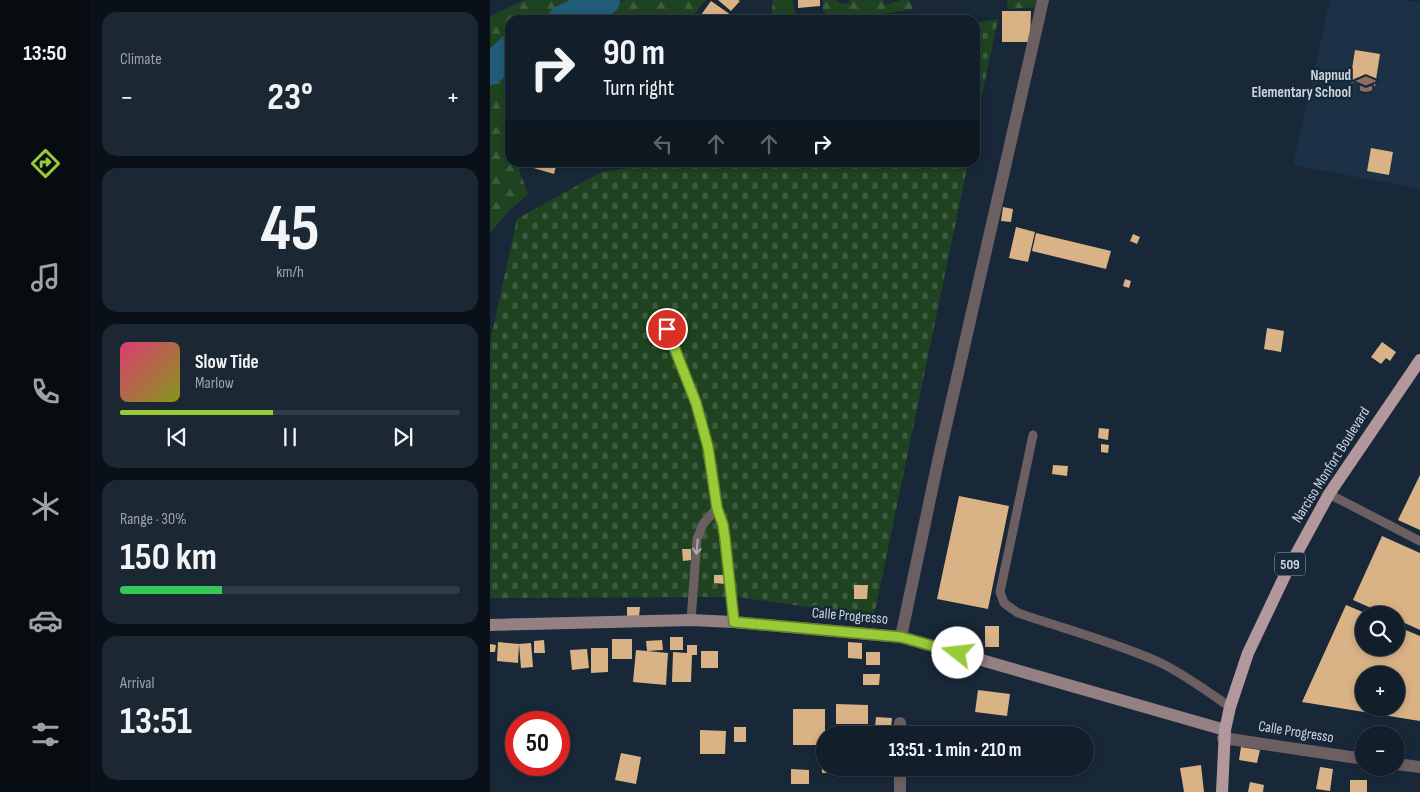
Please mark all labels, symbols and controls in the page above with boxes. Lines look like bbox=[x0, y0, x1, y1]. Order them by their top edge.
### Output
text: 90 m bbox=[603, 32, 665, 75]
icon: right bbox=[520, 35, 585, 100]
text: 13:50 bbox=[23, 40, 67, 67]
text: Climate bbox=[120, 50, 162, 69]
place label: Napnud Elementary School bbox=[1252, 66, 1351, 102]
school or university icon: Napnud Elementary School bbox=[1355, 73, 1377, 95]
text: 23° bbox=[267, 75, 313, 120]
text: Turn right bbox=[603, 75, 674, 102]
text: − bbox=[120, 81, 134, 114]
text: + bbox=[446, 81, 460, 114]
icon: left bbox=[649, 130, 677, 158]
icon: ahead bbox=[702, 130, 730, 158]
icon: ahead bbox=[755, 130, 783, 158]
icon: right bbox=[808, 130, 836, 158]
icon: directions bbox=[28, 146, 63, 181]
text: 45 bbox=[261, 191, 319, 269]
icon: music bbox=[28, 260, 63, 295]
text: km/h bbox=[276, 263, 304, 282]
pin bbox=[646, 308, 688, 350]
icon: arrive bbox=[653, 315, 681, 343]
text: Slow Tide bbox=[195, 351, 259, 374]
icon: phone bbox=[28, 374, 63, 409]
text: Marlow bbox=[195, 374, 234, 393]
street label: Narciso Monfort Boulevard bbox=[1288, 404, 1374, 526]
icon: previous bbox=[163, 423, 191, 451]
icon: pause bbox=[276, 423, 304, 451]
icon: next bbox=[389, 423, 417, 451]
icon: climate bbox=[28, 489, 63, 524]
text: Range · 30% bbox=[120, 510, 187, 529]
text: 150 km bbox=[120, 535, 217, 580]
one-way arrow bbox=[692, 538, 701, 554]
road number: 509 bbox=[1275, 552, 1305, 576]
icon: car bbox=[28, 603, 63, 638]
street label: Calle Progresso bbox=[811, 603, 889, 629]
map controls bbox=[1355, 606, 1405, 776]
button: search bbox=[1355, 606, 1405, 656]
position arrow bbox=[931, 626, 983, 678]
button: + bbox=[1355, 666, 1405, 716]
text: Arrival bbox=[120, 674, 154, 693]
text: 13:51 bbox=[120, 699, 192, 744]
speed limit sign: 50 bbox=[505, 711, 570, 776]
icon: filters bbox=[28, 717, 63, 752]
street label: Calle Progresso bbox=[1257, 717, 1335, 747]
button: − bbox=[1355, 726, 1405, 776]
text: 13:51 · 1 min · 210 m bbox=[889, 739, 1021, 762]

